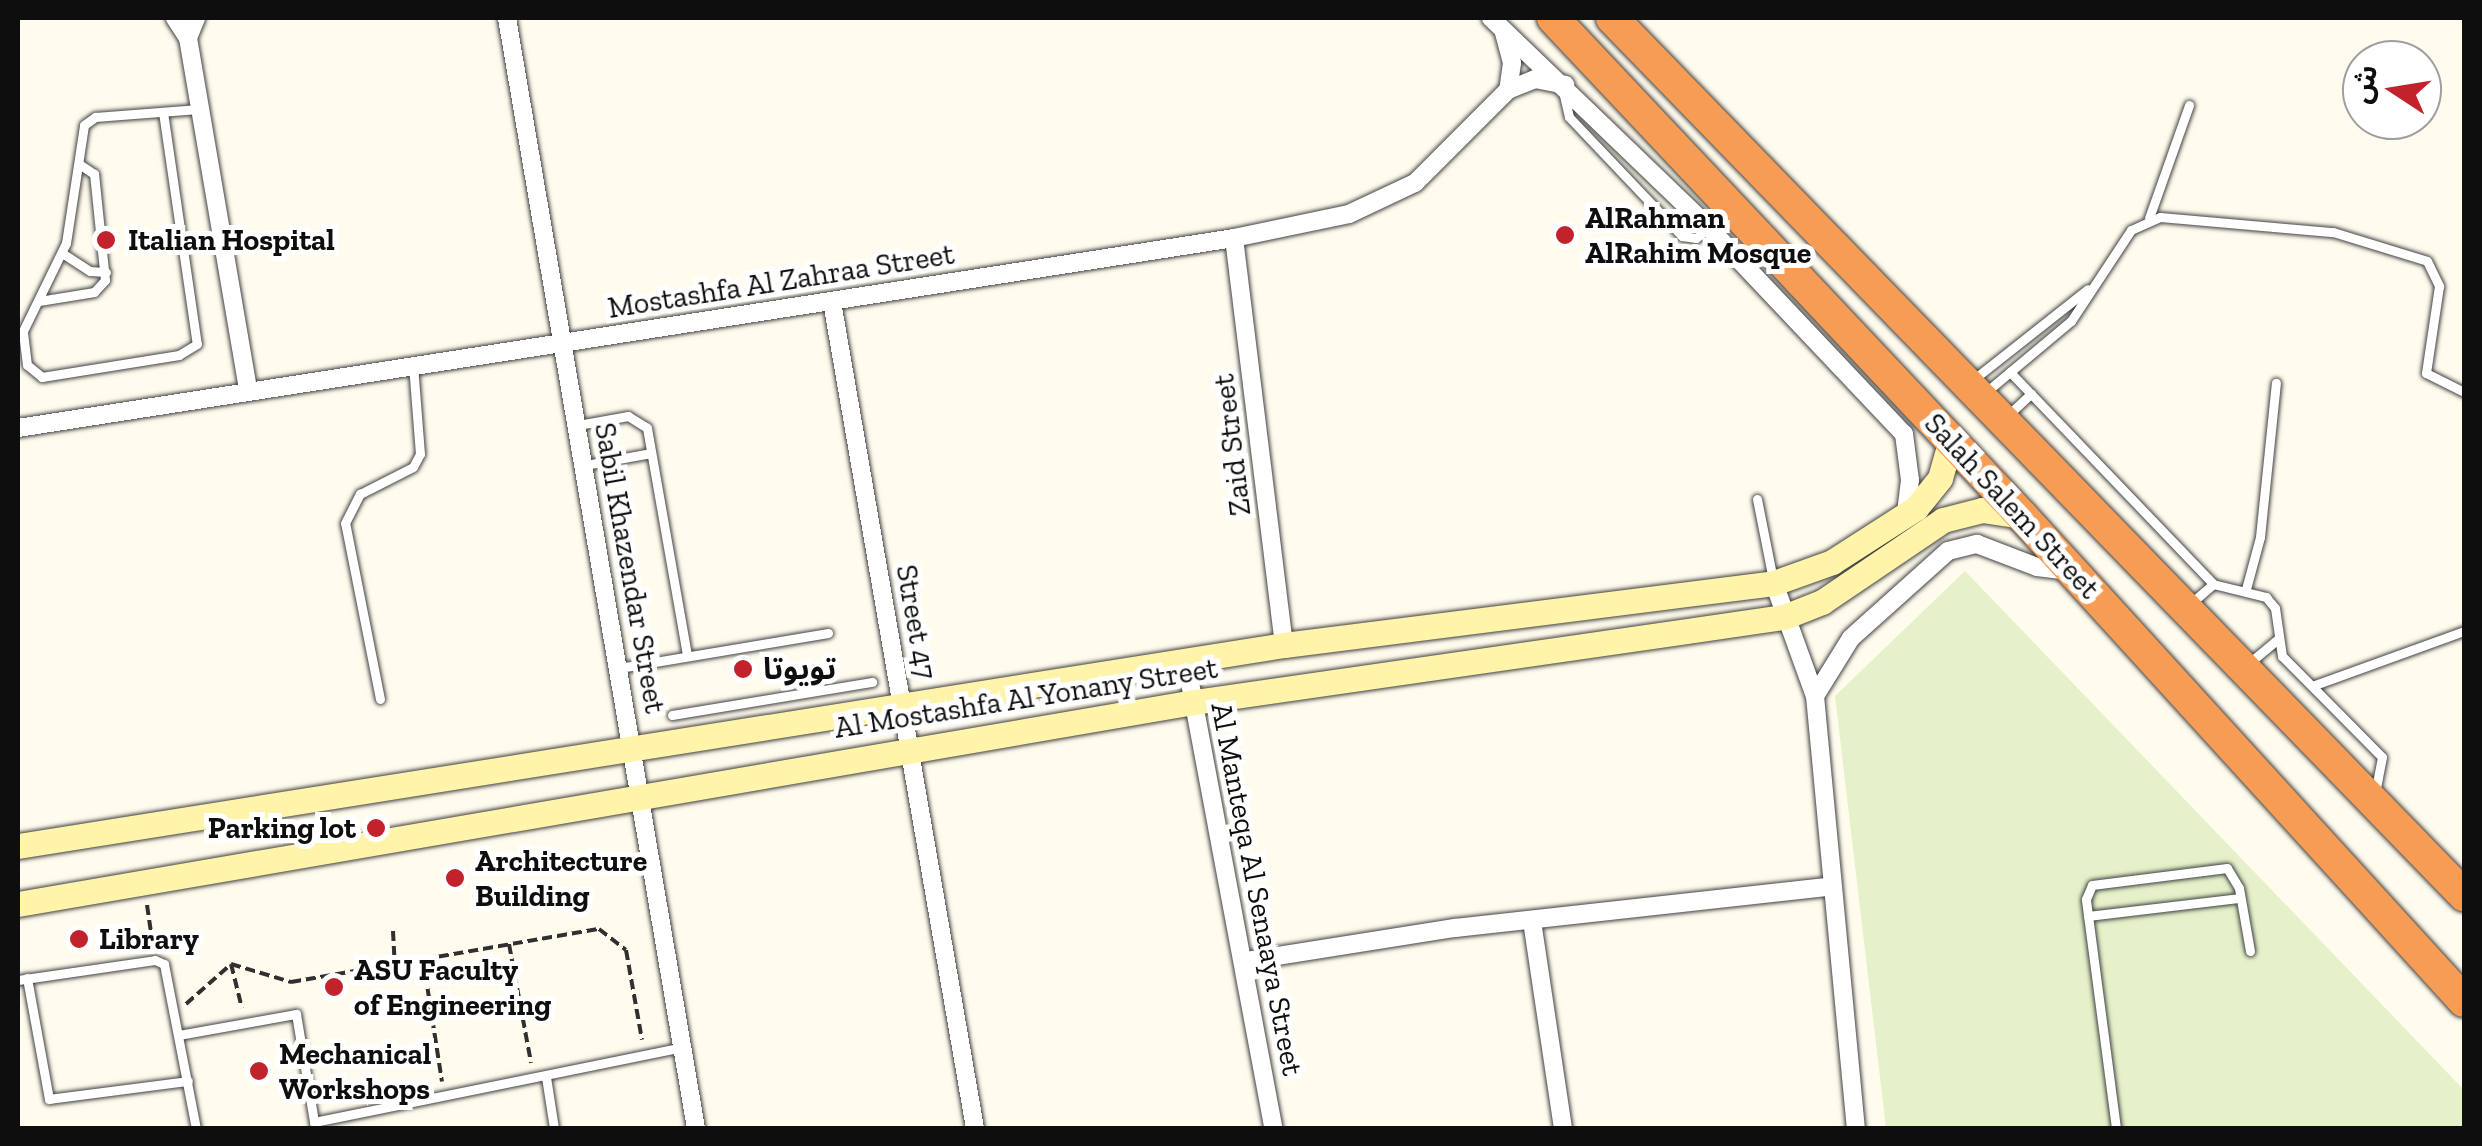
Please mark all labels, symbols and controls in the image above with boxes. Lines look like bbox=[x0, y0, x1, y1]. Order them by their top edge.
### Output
north arrow bbox=[2342, 40, 2442, 140]
text: ش bbox=[2344, 62, 2384, 106]
place label: AlRahman AlRahim Mosque bbox=[1585, 200, 1811, 270]
place label: Italian Hospital bbox=[128, 222, 335, 258]
marker: AlRahman AlRahim Mosque bbox=[1554, 224, 1576, 246]
marker: Italian Hospital bbox=[93, 227, 119, 253]
street label: Mostashfa Al Zahraa Street bbox=[605, 236, 957, 326]
street label: Zaid Street bbox=[1205, 372, 1259, 518]
street label: Salah Salem Street bbox=[1917, 406, 2107, 606]
street label: Sabil Khazendar Street bbox=[587, 420, 673, 716]
street label: Street 47 bbox=[888, 562, 944, 682]
street label: Al Mostashfa Al Yonany Street bbox=[831, 650, 1221, 746]
place label: تويوتا bbox=[763, 651, 836, 687]
marker: تويوتا bbox=[732, 658, 754, 680]
street label: Al Manteqa Al Senaaya Street bbox=[1203, 699, 1311, 1079]
place label: Parking lot bbox=[208, 810, 356, 846]
marker: Parking lot bbox=[365, 817, 387, 839]
place label: Architecture Building bbox=[475, 843, 647, 914]
marker: Architecture Building bbox=[444, 867, 466, 889]
place label: Library bbox=[99, 921, 199, 957]
marker: Library bbox=[68, 928, 90, 950]
place label: ASU Faculty of Engineering bbox=[354, 952, 551, 1022]
marker: ASU Faculty of Engineering bbox=[323, 976, 345, 998]
place label: Mechanical Workshops bbox=[279, 1036, 431, 1106]
marker: Mechanical Workshops bbox=[248, 1060, 270, 1082]

